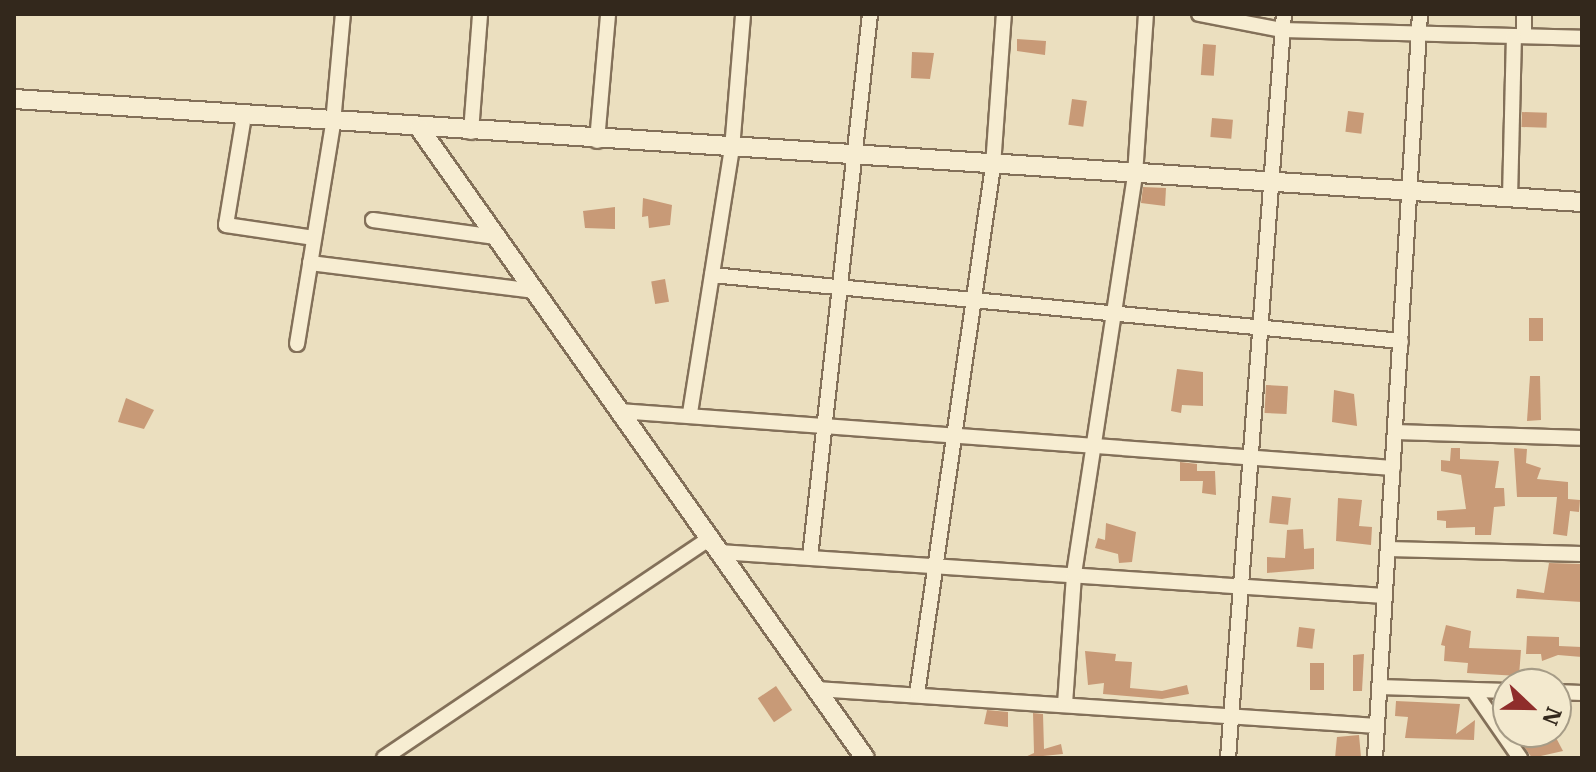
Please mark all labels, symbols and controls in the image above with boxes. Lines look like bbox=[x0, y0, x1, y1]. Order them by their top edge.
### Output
north arrow bbox=[1492, 668, 1572, 748]
text: N bbox=[1536, 703, 1570, 730]

